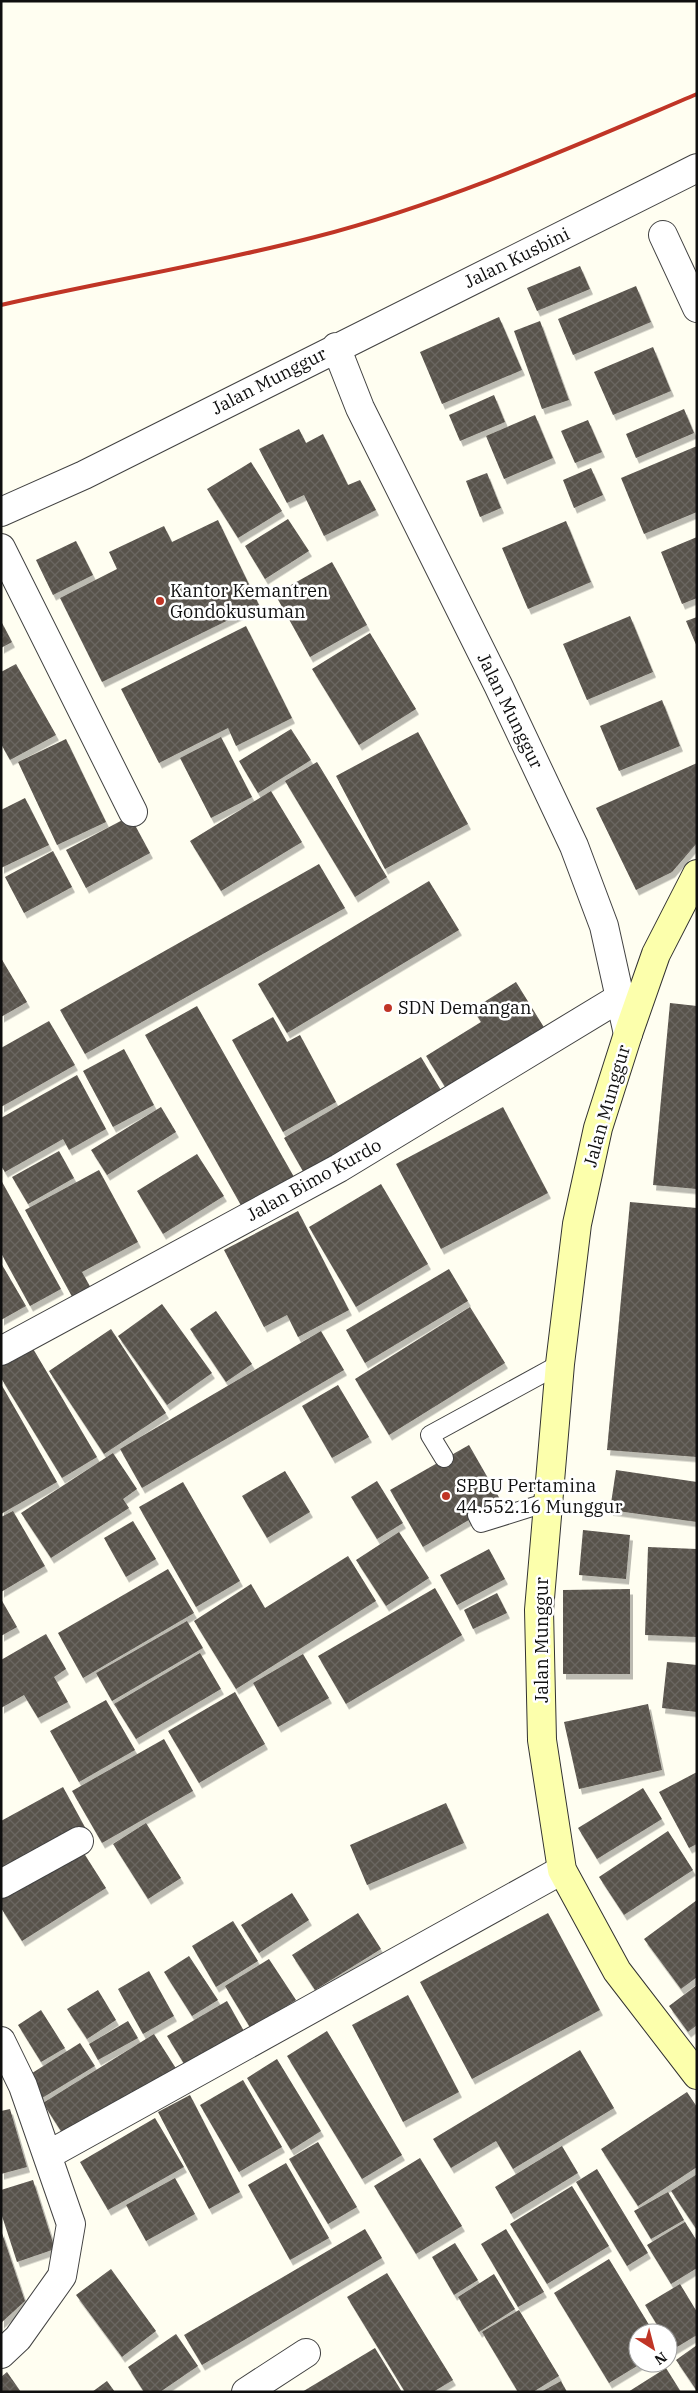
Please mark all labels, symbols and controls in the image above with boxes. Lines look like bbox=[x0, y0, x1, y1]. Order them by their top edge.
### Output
street label: Jalan Kusbini bbox=[460, 222, 574, 293]
street label: Jalan Munggur bbox=[207, 342, 330, 419]
place label: Kantor Kemantren Gondokusuman bbox=[170, 579, 328, 623]
marker: Kantor Kemantren Gondokusuman bbox=[154, 595, 166, 607]
street label: Jalan Munggur bbox=[473, 649, 548, 772]
place label: SDN Demangan bbox=[398, 996, 531, 1019]
marker: SDN Demangan bbox=[382, 1002, 394, 1014]
street label: Jalan Munggur bbox=[578, 1042, 635, 1170]
street label: Jalan Bimo Kurdo bbox=[242, 1133, 385, 1226]
place label: SPBU Pertamina 44.552.16 Munggur bbox=[456, 1474, 622, 1518]
marker: SPBU Pertamina 44.552.16 Munggur bbox=[440, 1490, 452, 1502]
street label: Jalan Munggur bbox=[530, 1577, 553, 1703]
north arrow bbox=[628, 2323, 678, 2373]
text: N bbox=[651, 2348, 670, 2369]

